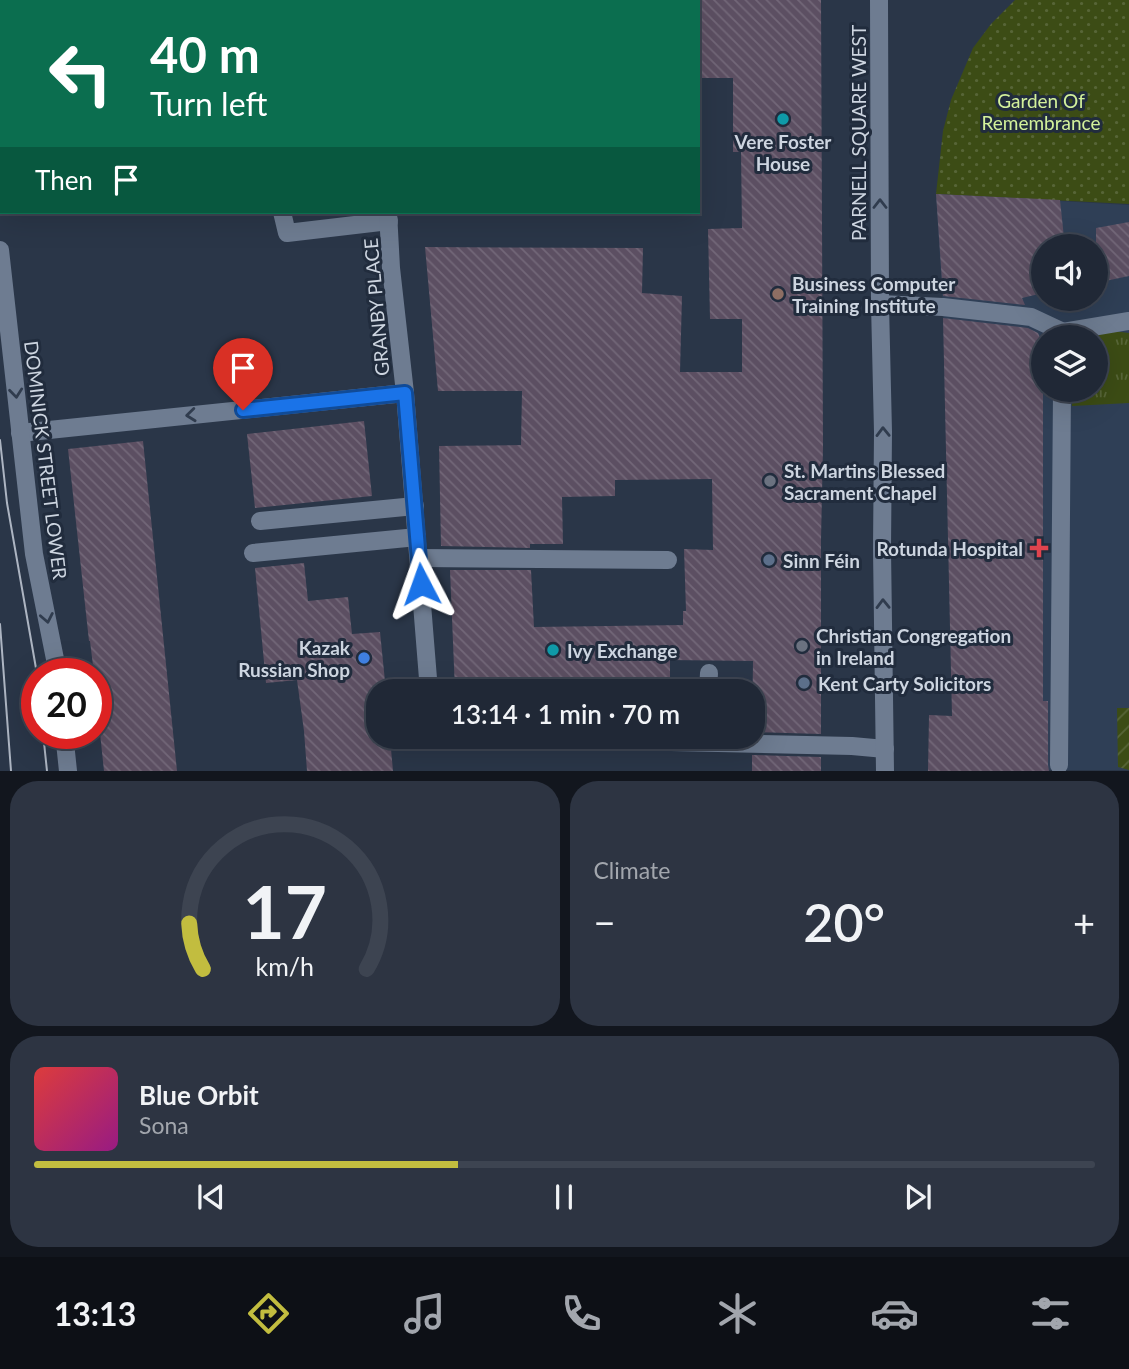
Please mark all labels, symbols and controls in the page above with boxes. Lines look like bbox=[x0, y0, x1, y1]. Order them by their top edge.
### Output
text: 40 m bbox=[150, 25, 260, 83]
street label: PARNELL SQUARE WEST bbox=[847, 25, 870, 241]
icon: left bbox=[35, 28, 126, 119]
text: Turn left bbox=[150, 84, 267, 123]
park label: Garden Of Remembrance bbox=[982, 89, 1101, 134]
marker: Vere Foster House bbox=[775, 111, 791, 127]
place label: Vere Foster House bbox=[734, 130, 832, 175]
icon: arrive bbox=[107, 161, 145, 199]
text: Then bbox=[35, 164, 93, 196]
one-way arrow bbox=[872, 198, 887, 209]
map controls bbox=[1031, 234, 1108, 402]
button: sound bbox=[1031, 234, 1108, 311]
street label: GRANBY PLACE bbox=[359, 237, 393, 377]
place label: Business Computer Training Institute bbox=[792, 272, 956, 317]
marker: Business Computer Training Institute bbox=[770, 286, 786, 302]
button: layers bbox=[1031, 325, 1108, 402]
pin bbox=[213, 338, 273, 410]
street label: DOMINICK STREET LOWER bbox=[20, 339, 72, 581]
icon: arrive bbox=[224, 349, 262, 387]
one-way arrow bbox=[8, 387, 23, 398]
one-way arrow bbox=[185, 407, 196, 422]
one-way arrow bbox=[875, 426, 891, 436]
place label: St. Martins Blessed Sacrament Chapel bbox=[784, 459, 945, 504]
marker: St. Martins Blessed Sacrament Chapel bbox=[762, 473, 778, 489]
place label: Rotunda Hospital bbox=[876, 537, 1023, 560]
marker: Rotunda Hospital bbox=[1029, 538, 1049, 558]
position arrow bbox=[384, 547, 458, 621]
place label: Sinn Féin bbox=[783, 549, 860, 572]
marker: Sinn Féin bbox=[761, 552, 777, 568]
one-way arrow bbox=[875, 599, 891, 609]
one-way arrow bbox=[39, 612, 54, 624]
place label: Christian Congregation in Ireland bbox=[816, 624, 1011, 669]
place label: Kazak Russian Shop bbox=[238, 636, 351, 681]
marker: Christian Congregation in Ireland bbox=[794, 638, 810, 654]
place label: Ivy Exchange bbox=[567, 639, 677, 662]
marker: Ivy Exchange bbox=[545, 642, 561, 658]
marker: Kazak Russian Shop bbox=[356, 650, 372, 666]
speed limit sign: 20 bbox=[21, 658, 112, 749]
place label: Kent Carty Solicitors bbox=[818, 672, 991, 695]
marker: Kent Carty Solicitors bbox=[796, 675, 812, 691]
text: 13:14 · 1 min · 70 m bbox=[451, 698, 680, 730]
text: Climate bbox=[594, 856, 670, 884]
text: 17 bbox=[243, 868, 327, 956]
text: 20° bbox=[803, 891, 885, 953]
text: − bbox=[594, 899, 616, 945]
text: + bbox=[1073, 899, 1095, 945]
text: km/h bbox=[255, 951, 314, 981]
text: Blue Orbit bbox=[139, 1079, 259, 1111]
text: Sona bbox=[139, 1111, 189, 1139]
icon: previous bbox=[192, 1178, 230, 1216]
icon: pause bbox=[545, 1178, 583, 1216]
icon: next bbox=[899, 1178, 937, 1216]
icon: directions bbox=[244, 1289, 293, 1338]
icon: music bbox=[400, 1289, 449, 1338]
icon: phone bbox=[557, 1289, 606, 1338]
icon: climate bbox=[713, 1289, 762, 1338]
icon: car bbox=[870, 1289, 919, 1338]
icon: filters bbox=[1026, 1289, 1075, 1338]
text: 13:13 bbox=[54, 1294, 136, 1333]

